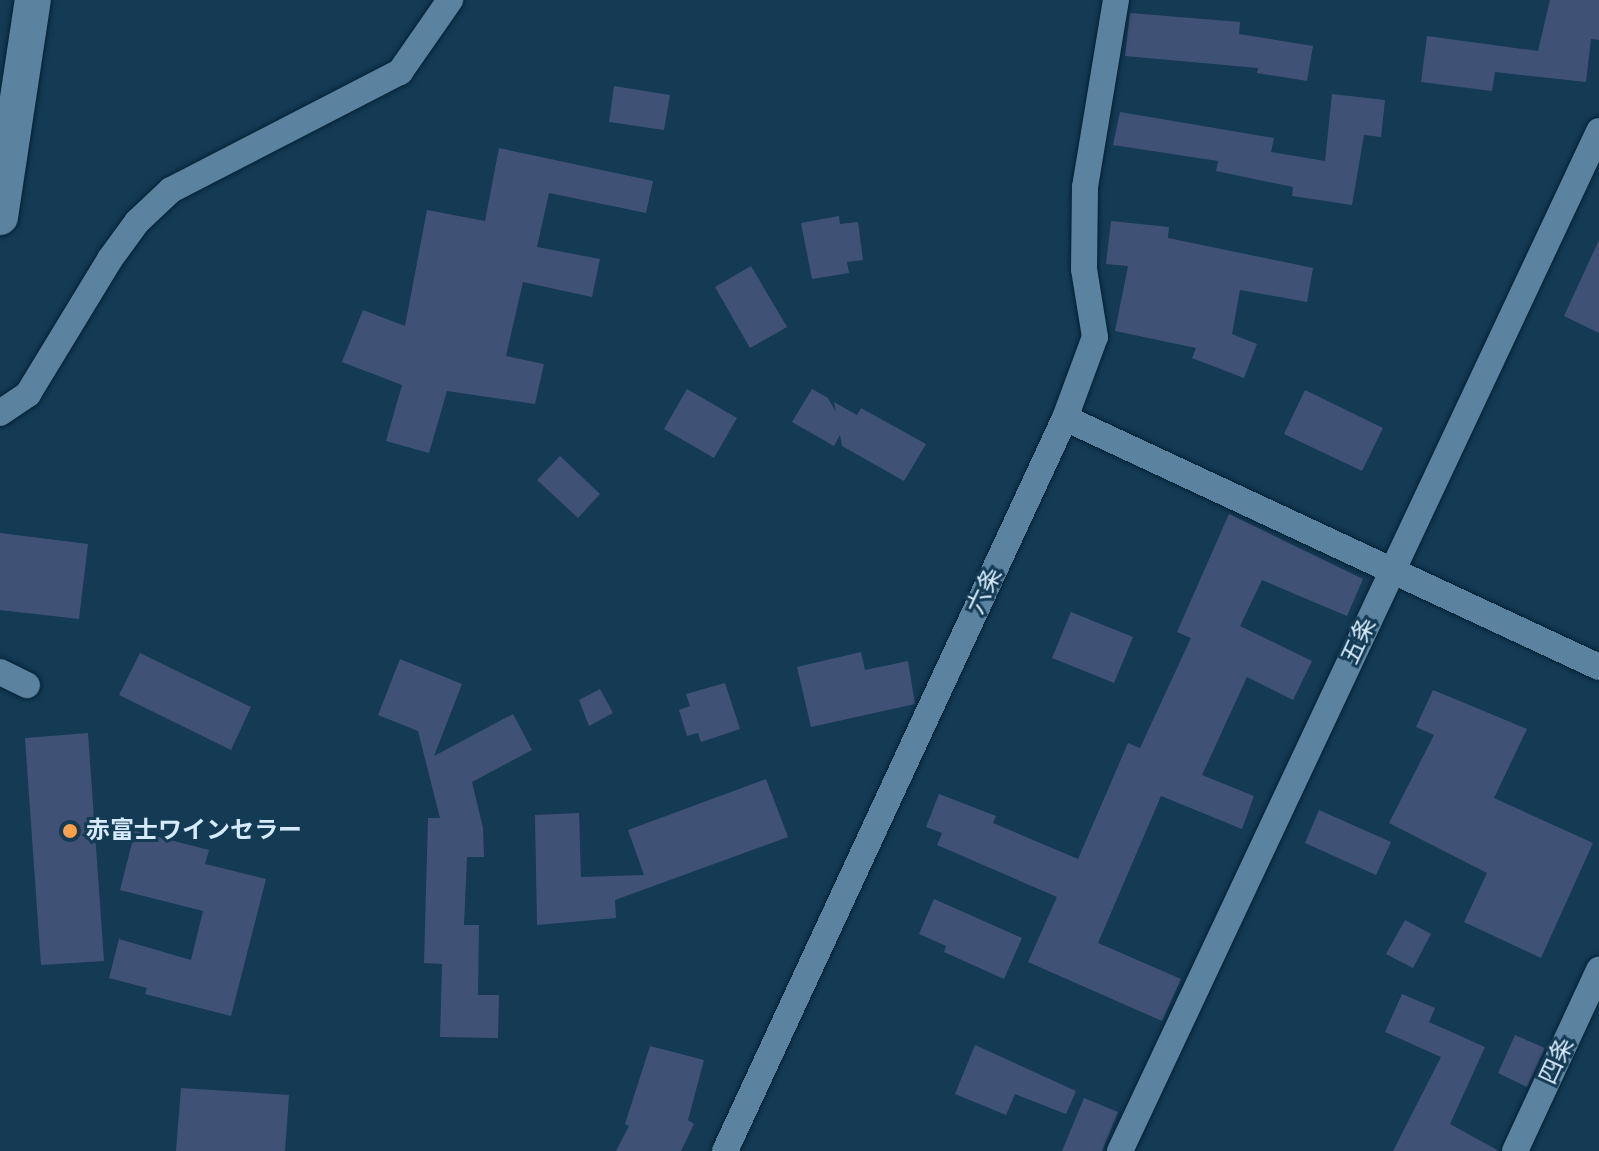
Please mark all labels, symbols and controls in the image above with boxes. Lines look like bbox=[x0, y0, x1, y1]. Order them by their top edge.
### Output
street label: 六条 bbox=[962, 563, 1008, 619]
street label: 五条 bbox=[1336, 613, 1382, 669]
place label: 赤富士ワインセラー bbox=[86, 817, 302, 845]
marker: 赤富士ワインセラー bbox=[61, 822, 79, 840]
street label: 四条 bbox=[1534, 1033, 1580, 1089]

